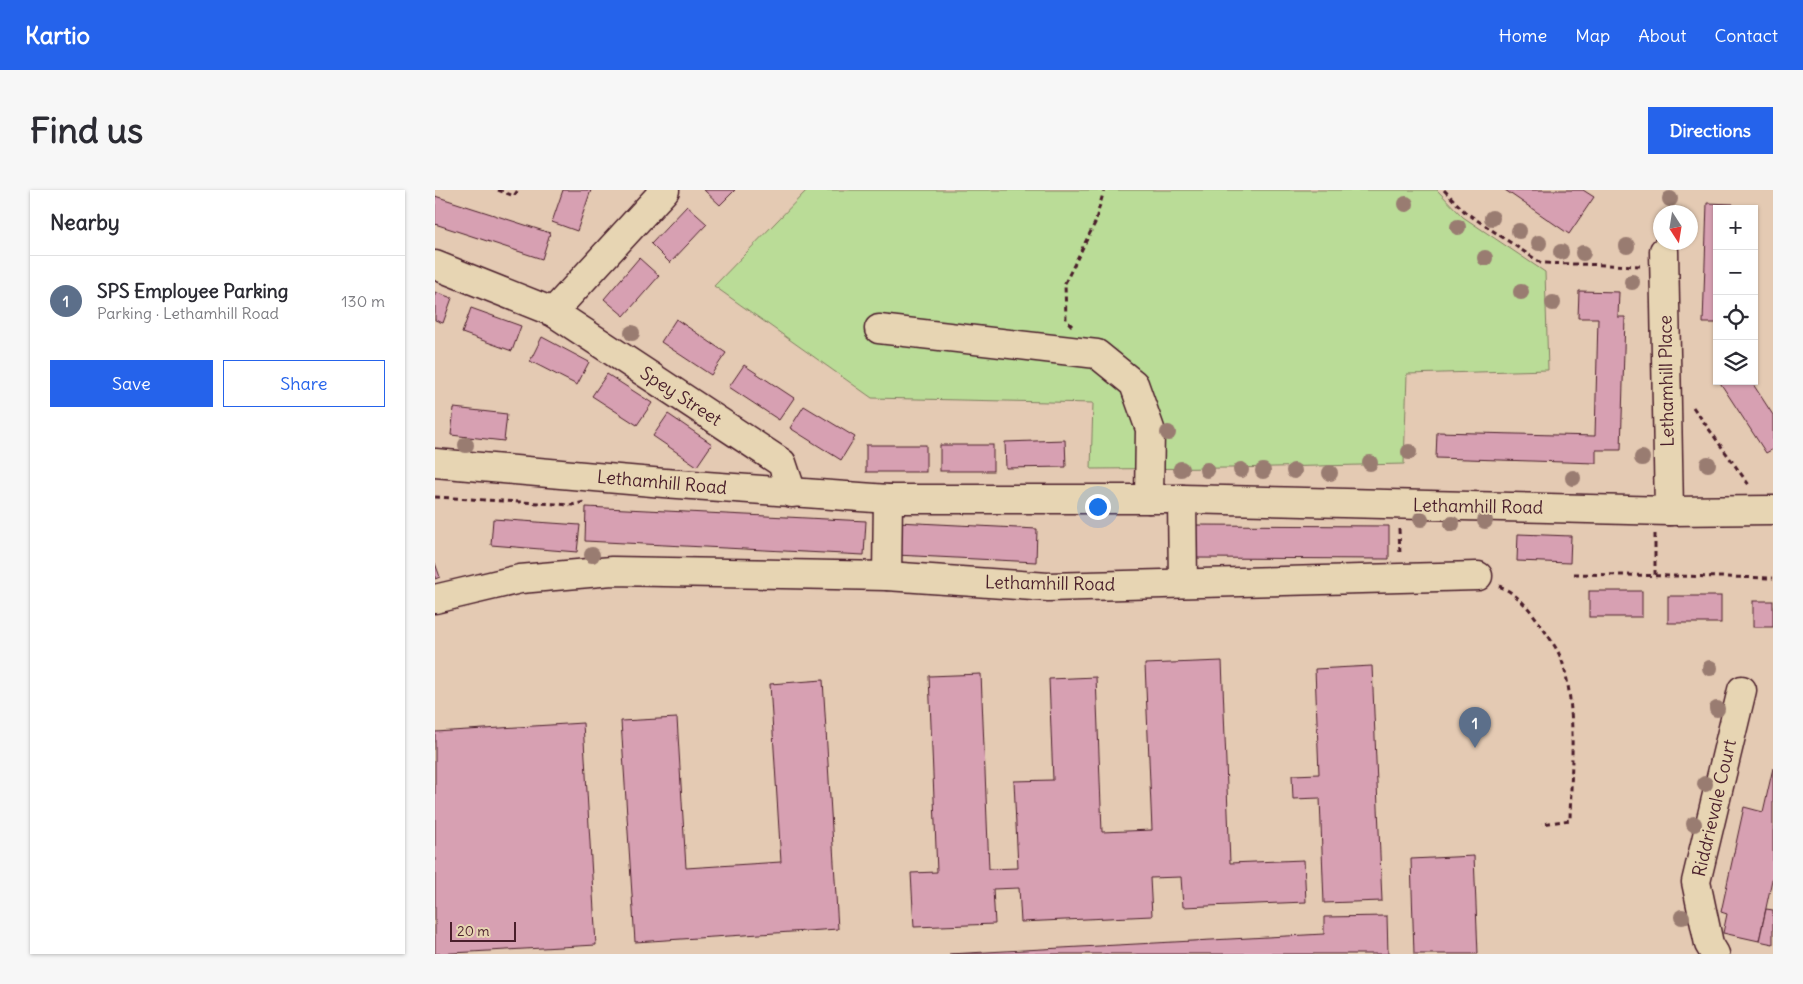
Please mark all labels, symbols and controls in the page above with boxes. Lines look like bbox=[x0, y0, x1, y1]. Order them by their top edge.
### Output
text: Kartio bbox=[25, 20, 90, 50]
text: Home bbox=[1499, 24, 1547, 47]
text: Map bbox=[1575, 24, 1610, 47]
text: About bbox=[1638, 24, 1686, 47]
text: Contact bbox=[1714, 24, 1778, 47]
button: Directions bbox=[1648, 107, 1773, 154]
text: Find us bbox=[30, 108, 143, 152]
north arrow bbox=[1653, 205, 1698, 250]
map controls bbox=[1713, 205, 1758, 385]
button: + bbox=[1713, 205, 1758, 250]
text: Nearby bbox=[50, 209, 120, 236]
button: − bbox=[1713, 250, 1758, 295]
text: SPS Employee Parking bbox=[97, 279, 288, 303]
text: 1 bbox=[63, 291, 69, 311]
text: 130 m bbox=[341, 291, 385, 311]
button: locate bbox=[1713, 295, 1758, 340]
text: Parking · Lethamhill Road bbox=[97, 303, 279, 323]
street label: Lethamhill Place bbox=[1653, 315, 1679, 447]
button: layers bbox=[1713, 340, 1758, 385]
button: Save bbox=[50, 360, 213, 407]
button: Share bbox=[223, 360, 385, 407]
street label: Spey Street bbox=[636, 361, 726, 431]
street label: Lethamhill Road bbox=[596, 465, 728, 499]
street label: Lethamhill Road bbox=[1413, 493, 1544, 519]
your location bbox=[1085, 494, 1111, 520]
street label: Lethamhill Road bbox=[985, 570, 1116, 596]
pin: 1 bbox=[1459, 707, 1491, 748]
street label: Riddrievale Court bbox=[1687, 737, 1741, 879]
scale bar bbox=[450, 919, 516, 942]
text: 20 m bbox=[457, 922, 490, 940]

